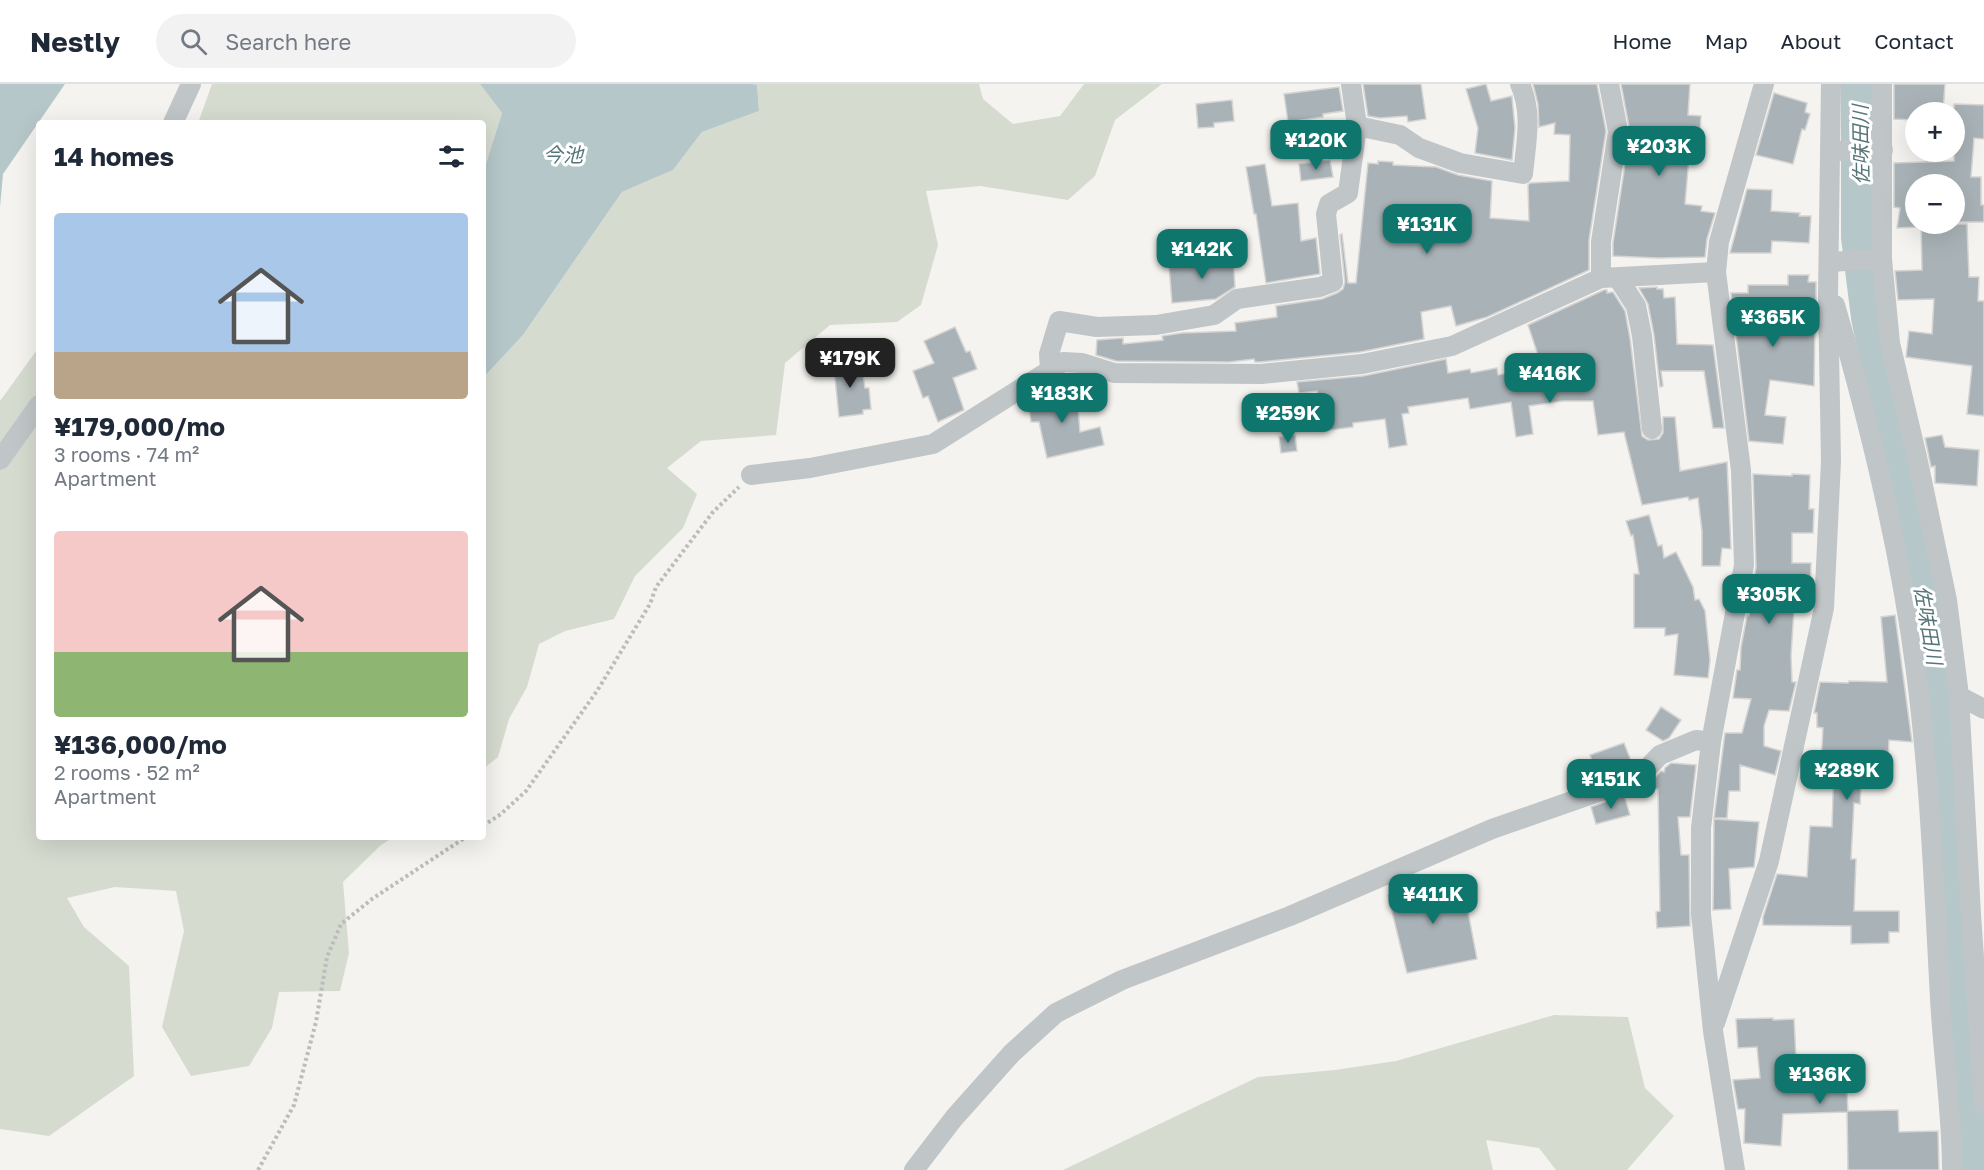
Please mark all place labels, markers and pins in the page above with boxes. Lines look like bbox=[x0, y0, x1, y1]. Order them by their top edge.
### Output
pin: ¥120K bbox=[1274, 120, 1358, 171]
pin: ¥203K bbox=[1617, 126, 1701, 177]
pin: ¥131K bbox=[1385, 204, 1469, 255]
pin: ¥142K bbox=[1160, 229, 1244, 280]
pin: ¥365K bbox=[1731, 297, 1815, 348]
pin: ¥179K bbox=[808, 338, 892, 389]
pin: ¥416K bbox=[1508, 353, 1592, 404]
pin: ¥183K bbox=[1020, 373, 1104, 424]
pin: ¥259K bbox=[1246, 393, 1330, 444]
pin: ¥305K bbox=[1727, 574, 1811, 625]
pin: ¥289K bbox=[1805, 750, 1889, 801]
pin: ¥151K bbox=[1569, 759, 1653, 810]
pin: ¥411K bbox=[1391, 874, 1475, 925]
pin: ¥136K bbox=[1778, 1054, 1862, 1105]

